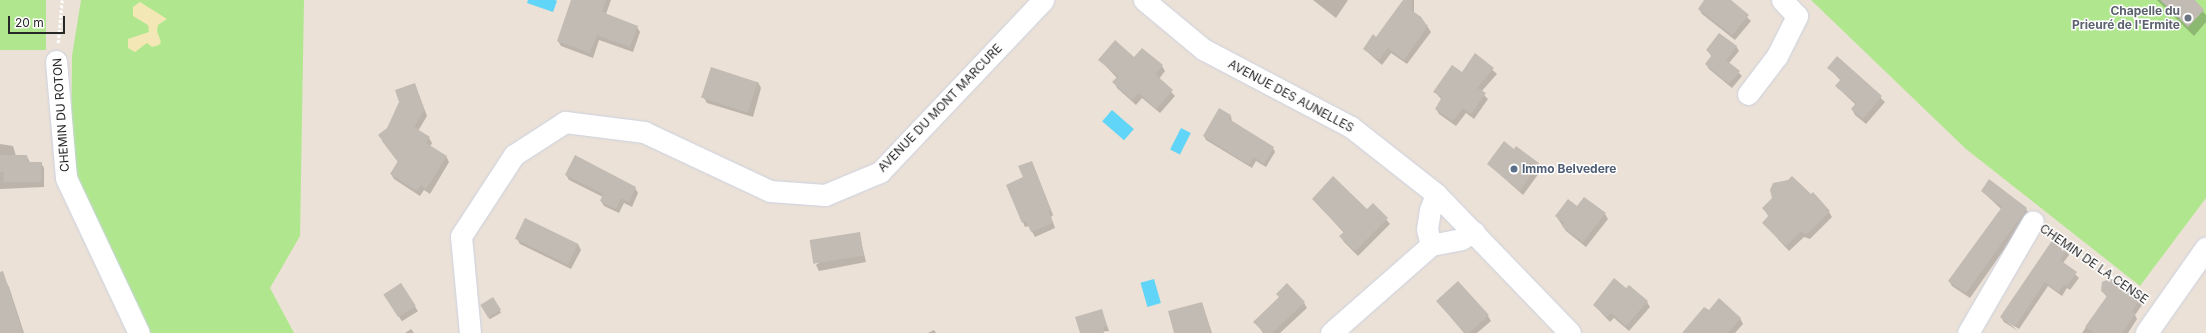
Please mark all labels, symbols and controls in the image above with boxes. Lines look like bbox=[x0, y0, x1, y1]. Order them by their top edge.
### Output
place label: Chapelle du Prieuré de l'Ermite bbox=[2072, 4, 2180, 32]
scale bar bbox=[10, 8, 67, 34]
marker: Chapelle du Prieuré de l'Ermite bbox=[2183, 13, 2193, 23]
text: 20 m bbox=[15, 15, 44, 30]
street label: AVENUE DU MONT MARCURE bbox=[875, 41, 1005, 175]
street label: CHEMIN DU ROTON bbox=[50, 57, 72, 173]
street label: AVENUE DES AUNELLES bbox=[1226, 57, 1356, 135]
place label: Immo Belvedere bbox=[1522, 162, 1617, 176]
marker: Immo Belvedere bbox=[1509, 164, 1519, 174]
street label: CHEMIN DE LA CENSE bbox=[2037, 221, 2151, 307]

